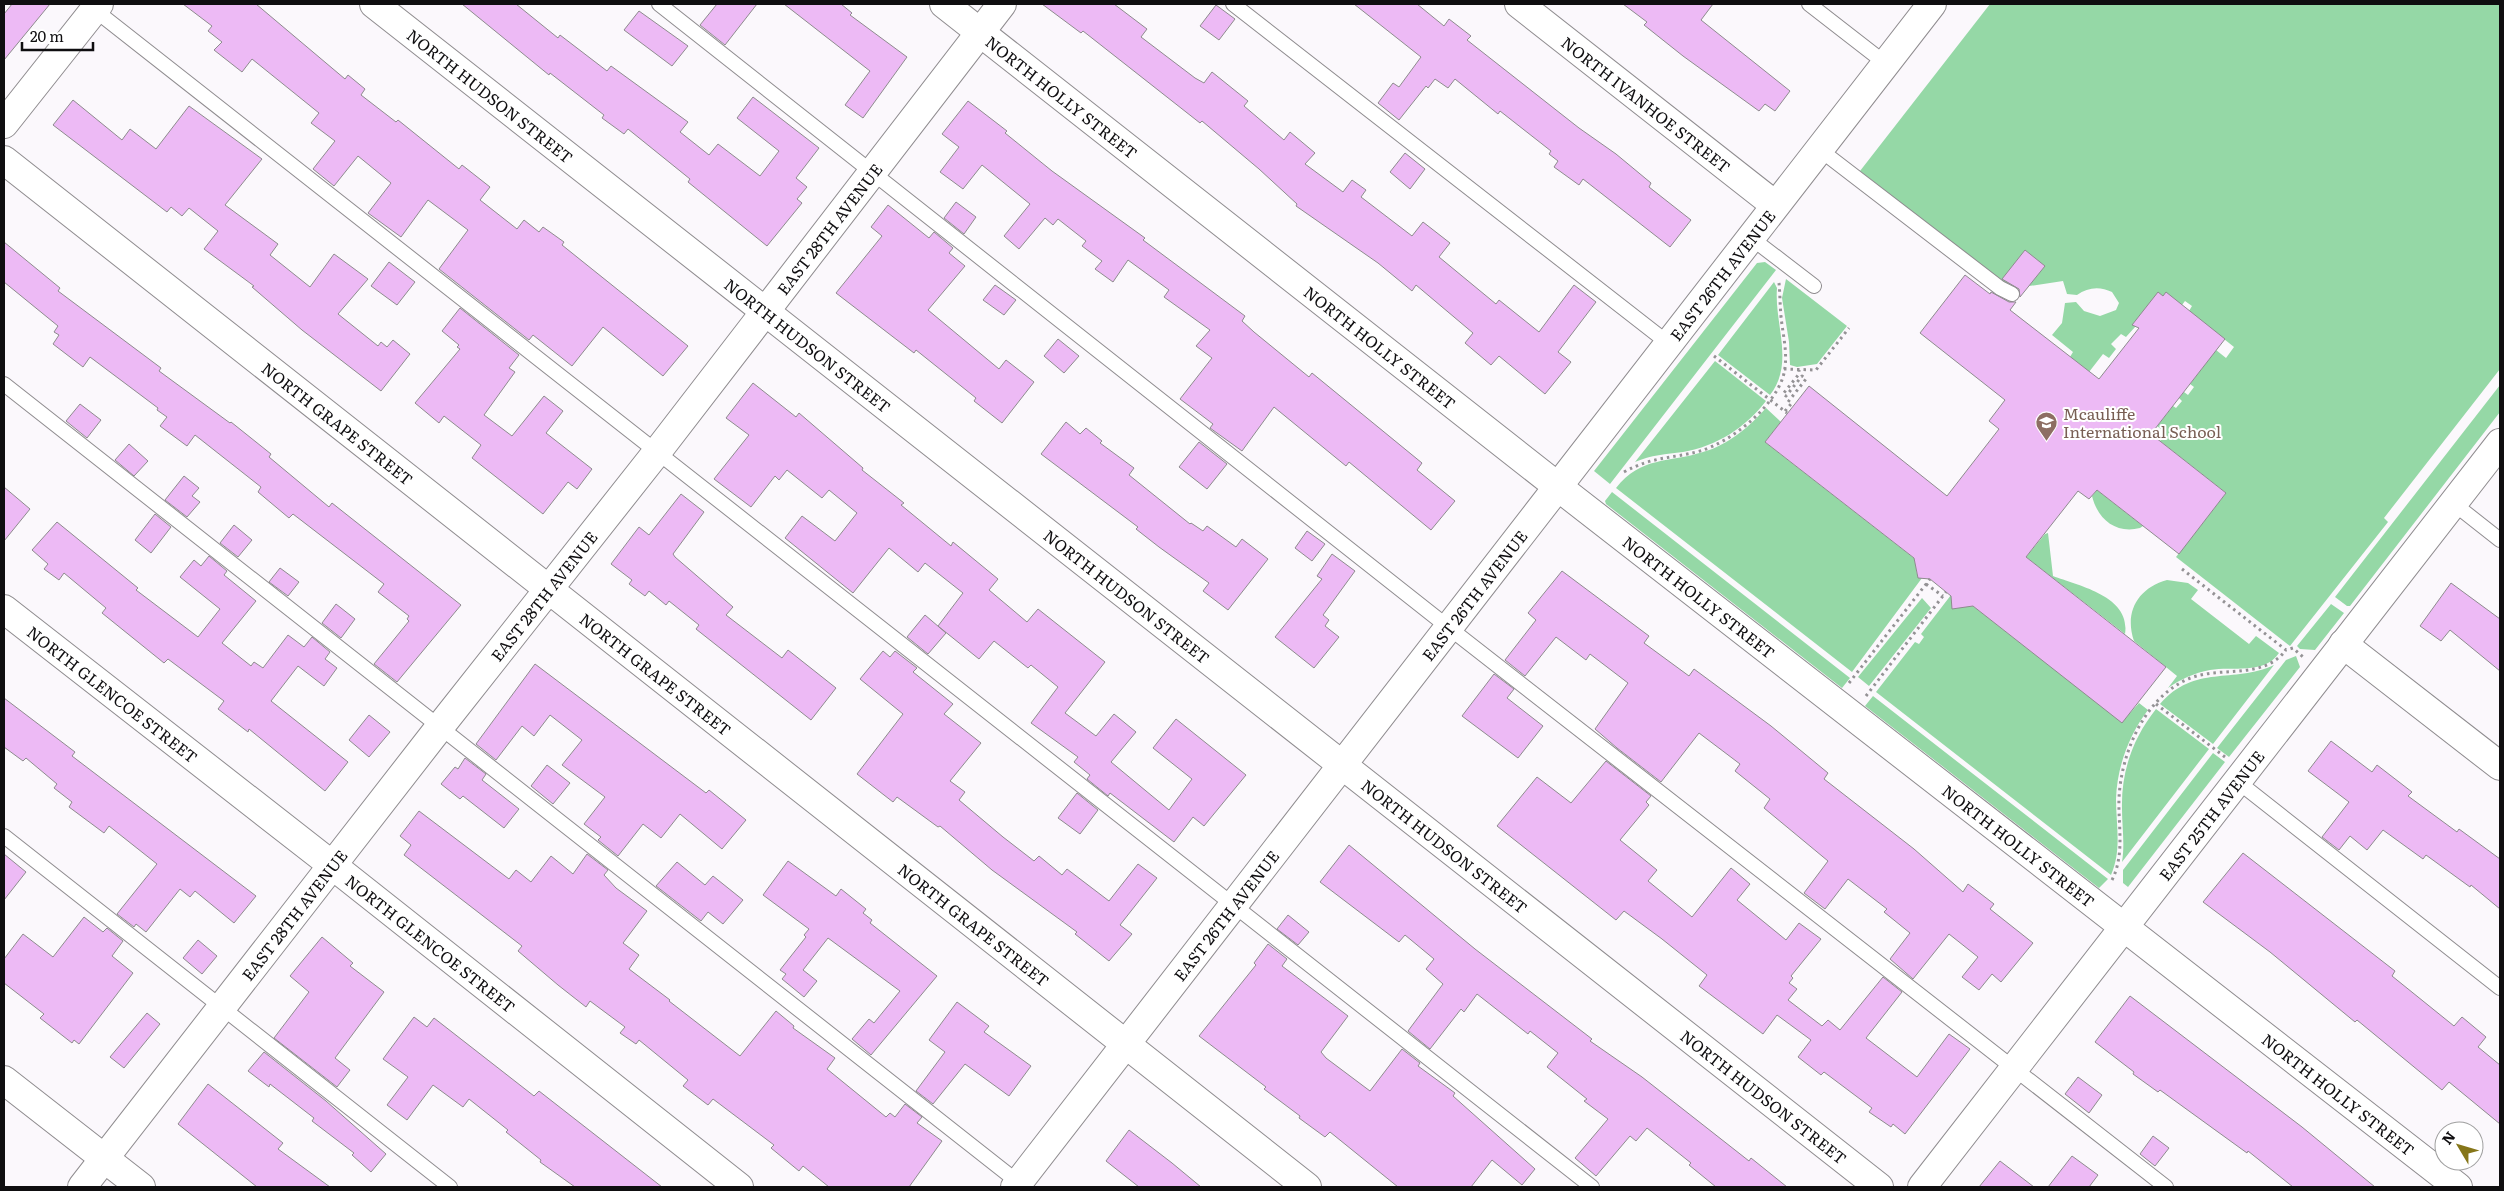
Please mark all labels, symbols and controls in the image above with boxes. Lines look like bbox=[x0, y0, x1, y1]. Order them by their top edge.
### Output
scale bar bbox=[22, 20, 94, 52]
street label: NORTH HUDSON STREET bbox=[402, 23, 579, 169]
text: 20 m bbox=[30, 24, 64, 47]
street label: NORTH HOLLY STREET bbox=[981, 29, 1143, 164]
street label: NORTH IVANHOE STREET bbox=[1557, 30, 1736, 178]
street label: EAST 28TH AVENUE bbox=[771, 158, 887, 300]
street label: EAST 26TH AVENUE bbox=[1663, 204, 1780, 346]
street label: NORTH HUDSON STREET bbox=[720, 272, 896, 418]
street label: NORTH HOLLY STREET bbox=[1299, 280, 1462, 415]
street label: NORTH GRAPE STREET bbox=[257, 356, 419, 491]
place label: Mcauliffe International School bbox=[2063, 401, 2221, 443]
school or university icon: Mcauliffe International School bbox=[2035, 410, 2059, 441]
street label: NORTH HUDSON STREET bbox=[1039, 523, 1216, 669]
street label: EAST 26TH AVENUE bbox=[1415, 524, 1532, 666]
street label: EAST 28TH AVENUE bbox=[484, 525, 603, 666]
street label: NORTH HOLLY STREET bbox=[1618, 530, 1781, 664]
street label: NORTH GRAPE STREET bbox=[575, 606, 737, 741]
street label: NORTH GLENCOE STREET bbox=[22, 620, 203, 768]
street label: EAST 25TH AVENUE bbox=[2153, 745, 2269, 885]
street label: NORTH HUDSON STREET bbox=[1357, 773, 1533, 919]
street label: NORTH HOLLY STREET bbox=[1938, 778, 2100, 912]
street label: EAST 28TH AVENUE bbox=[235, 844, 352, 985]
street label: EAST 26TH AVENUE bbox=[1167, 845, 1284, 986]
street label: NORTH GRAPE STREET bbox=[893, 857, 1055, 992]
street label: NORTH GLENCOE STREET bbox=[341, 868, 521, 1018]
street label: NORTH HUDSON STREET bbox=[1676, 1024, 1852, 1170]
street label: NORTH HOLLY STREET bbox=[2257, 1027, 2420, 1161]
north arrow bbox=[2434, 1121, 2484, 1171]
text: N bbox=[2436, 1126, 2460, 1148]

